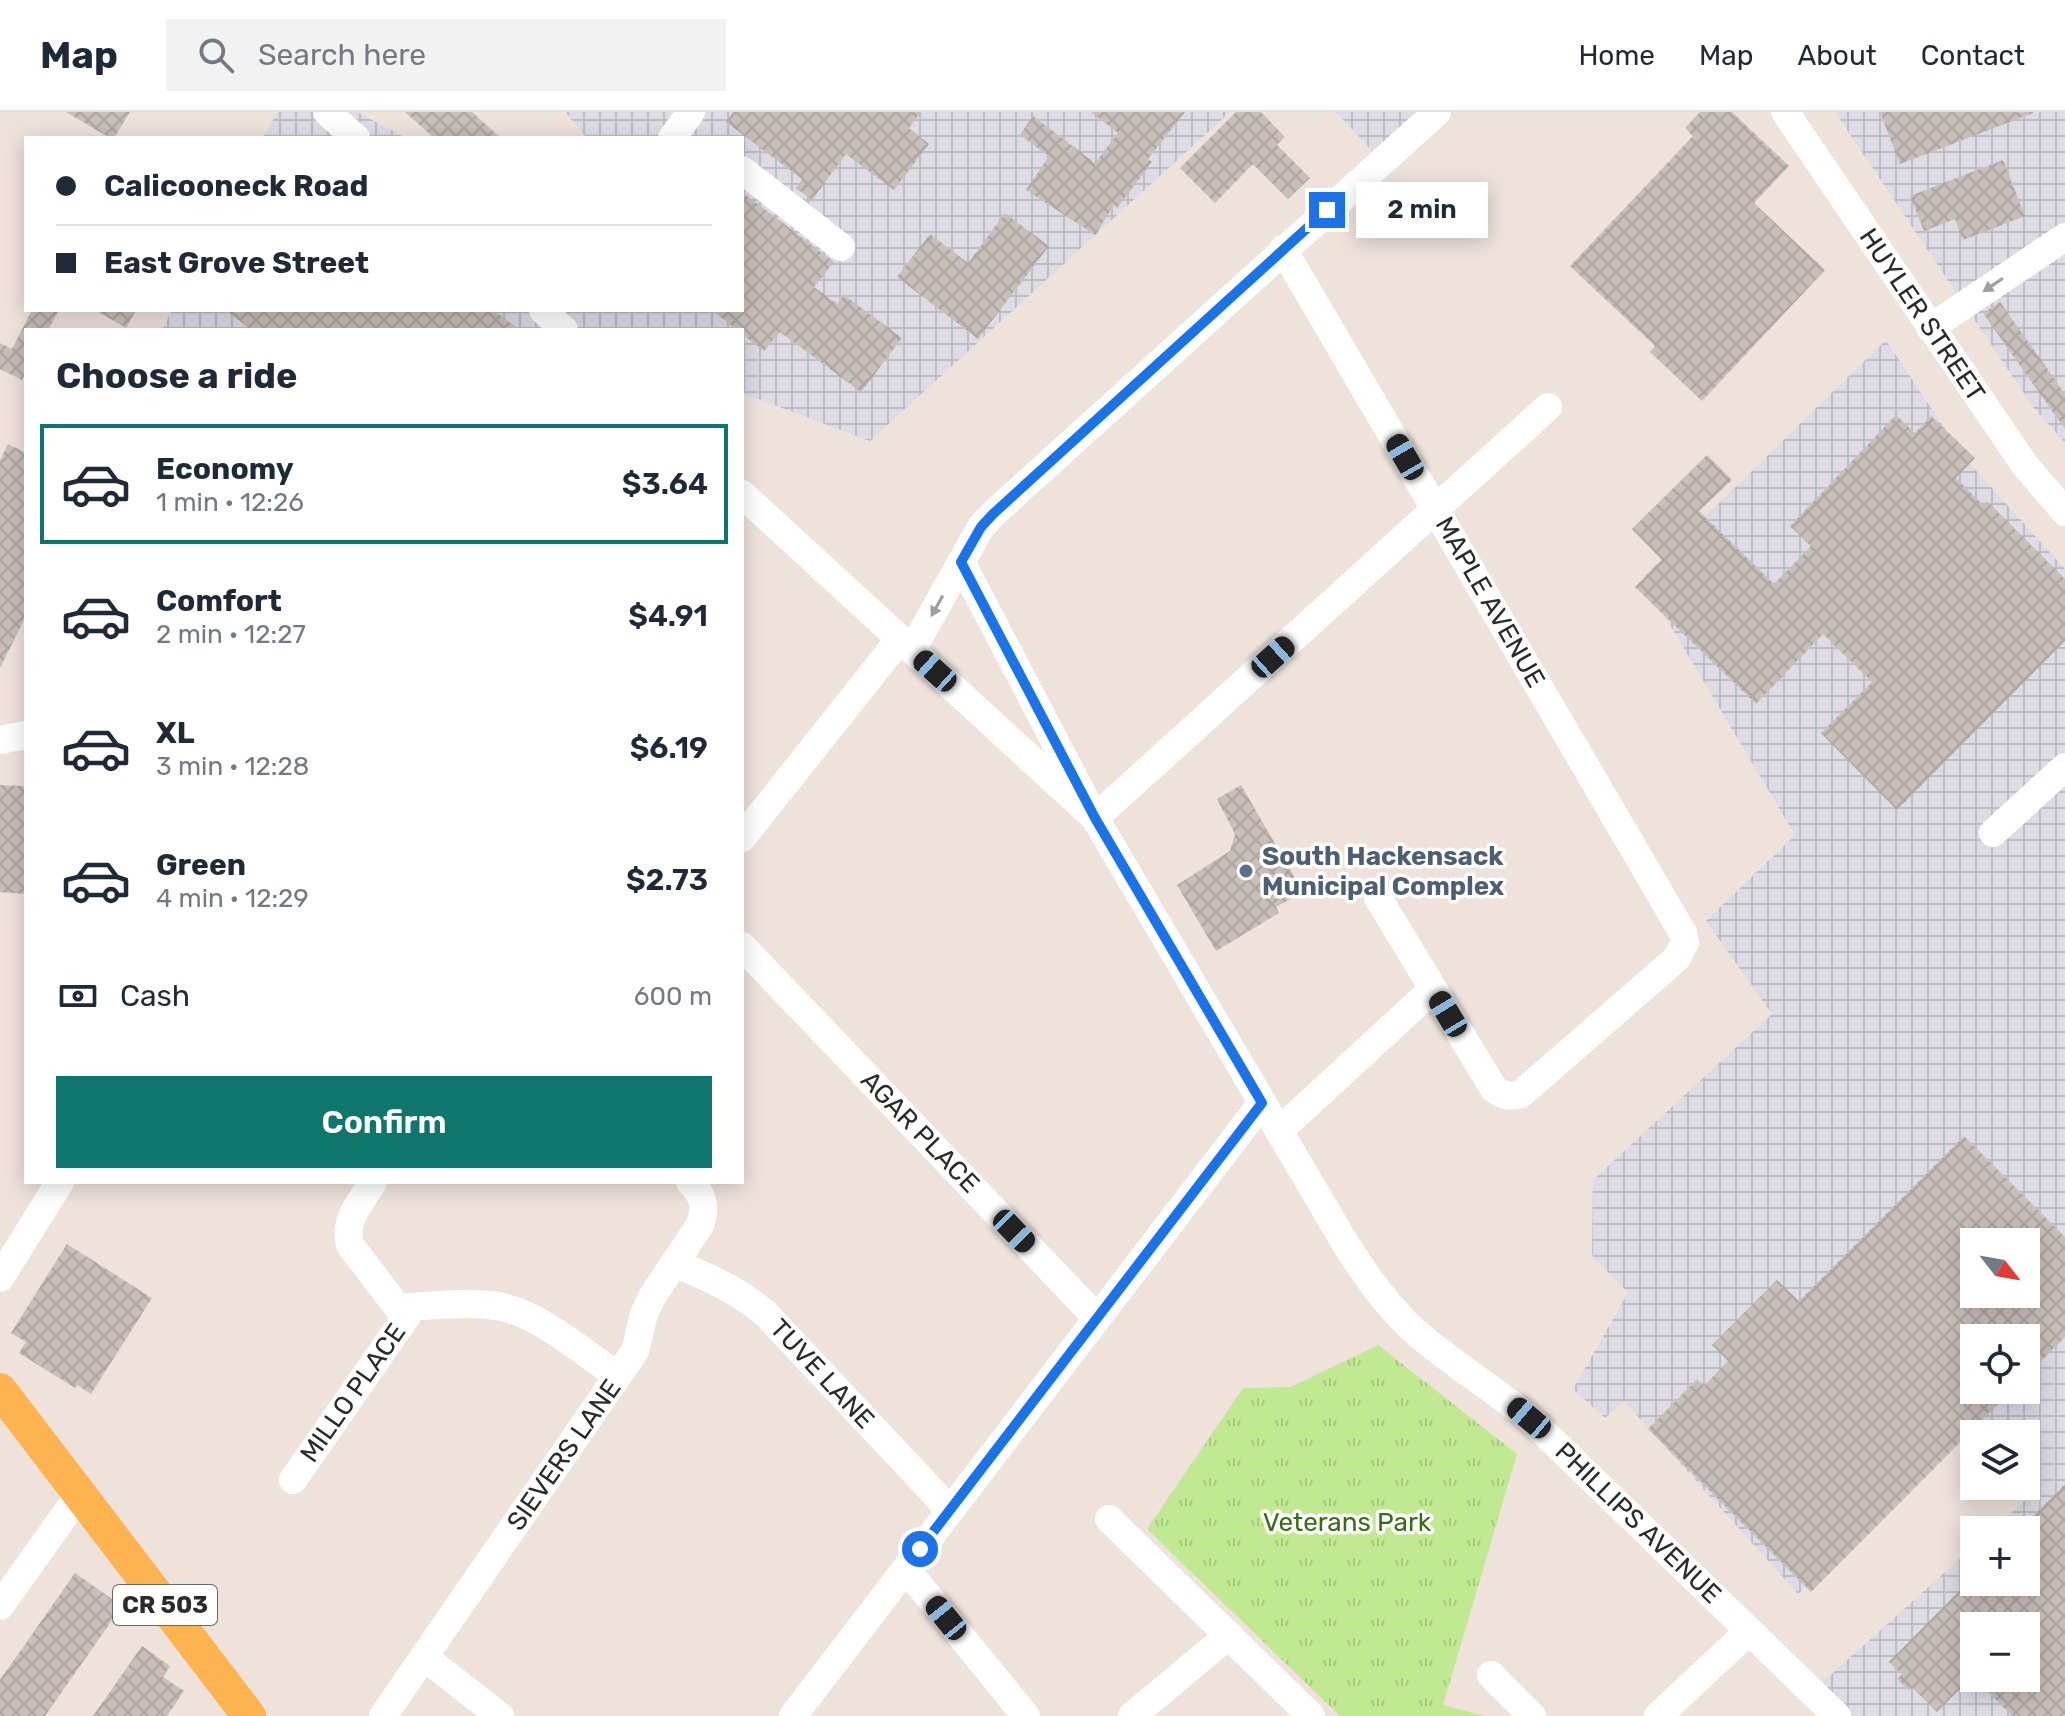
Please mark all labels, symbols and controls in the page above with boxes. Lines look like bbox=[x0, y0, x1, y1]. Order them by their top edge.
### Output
search box bbox=[166, 19, 726, 91]
text: Map bbox=[40, 32, 118, 78]
icon: search bbox=[194, 33, 238, 77]
text: Search here bbox=[258, 37, 426, 73]
text: Home bbox=[1578, 39, 1655, 72]
text: Map bbox=[1699, 39, 1753, 72]
text: About bbox=[1797, 39, 1877, 72]
text: Contact bbox=[1921, 39, 2025, 72]
text: Calicooneck Road bbox=[104, 168, 368, 204]
callout: 2 min bbox=[1355, 182, 1487, 238]
route end bbox=[1309, 192, 1345, 228]
text: 2 min bbox=[1387, 194, 1457, 225]
street label: HUYLER STREET bbox=[1853, 223, 1991, 407]
text: East Grove Street bbox=[104, 245, 369, 281]
one-way arrow bbox=[1982, 277, 2004, 292]
text: Choose a ride bbox=[56, 354, 297, 397]
car bbox=[1383, 430, 1427, 484]
icon: car bbox=[60, 448, 132, 520]
text: Economy bbox=[156, 451, 294, 487]
text: $3.64 bbox=[622, 466, 708, 502]
text: 1 min · 12:26 bbox=[156, 487, 304, 518]
street label: MAPLE AVENUE bbox=[1429, 511, 1551, 693]
icon: car bbox=[60, 580, 132, 652]
text: Comfort bbox=[156, 583, 282, 619]
one-way arrow bbox=[930, 595, 944, 617]
text: $4.91 bbox=[628, 598, 708, 634]
text: 2 min · 12:27 bbox=[156, 619, 306, 650]
car bbox=[1247, 632, 1299, 682]
car bbox=[909, 646, 961, 696]
icon: car bbox=[60, 712, 132, 784]
text: XL bbox=[156, 715, 195, 751]
text: $6.19 bbox=[630, 730, 708, 766]
text: 3 min · 12:28 bbox=[156, 751, 309, 782]
place label: South Hackensack Municipal Complex bbox=[1262, 841, 1504, 902]
icon: car bbox=[60, 844, 132, 916]
text: Green bbox=[156, 847, 246, 883]
text: $2.73 bbox=[626, 862, 708, 898]
marker: South Hackensack Municipal Complex bbox=[1237, 862, 1255, 880]
text: 4 min · 12:29 bbox=[156, 883, 309, 914]
icon: cash bbox=[56, 974, 100, 1018]
text: Cash bbox=[120, 978, 190, 1014]
text: 600 m bbox=[634, 981, 712, 1012]
car bbox=[1425, 987, 1471, 1041]
street label: AGAR PLACE bbox=[854, 1065, 986, 1199]
button: Confirm bbox=[56, 1076, 712, 1168]
car bbox=[989, 1205, 1039, 1257]
north arrow bbox=[1960, 1228, 2040, 1308]
map controls bbox=[1960, 1228, 2040, 1692]
street label: TUVE LANE bbox=[763, 1313, 881, 1435]
street label: MILLO PLACE bbox=[294, 1318, 412, 1468]
button: locate bbox=[1960, 1324, 2040, 1404]
street label: SIEVERS LANE bbox=[501, 1374, 627, 1536]
car bbox=[1503, 1393, 1555, 1443]
button: layers bbox=[1960, 1420, 2040, 1500]
street label: PHILLIPS AVENUE bbox=[1549, 1436, 1727, 1610]
park label: Veterans Park bbox=[1263, 1507, 1432, 1538]
button: + bbox=[1960, 1516, 2040, 1596]
route start bbox=[902, 1531, 938, 1567]
road number: CR 503 bbox=[113, 1585, 217, 1625]
car bbox=[922, 1592, 970, 1644]
button: − bbox=[1960, 1612, 2040, 1692]

